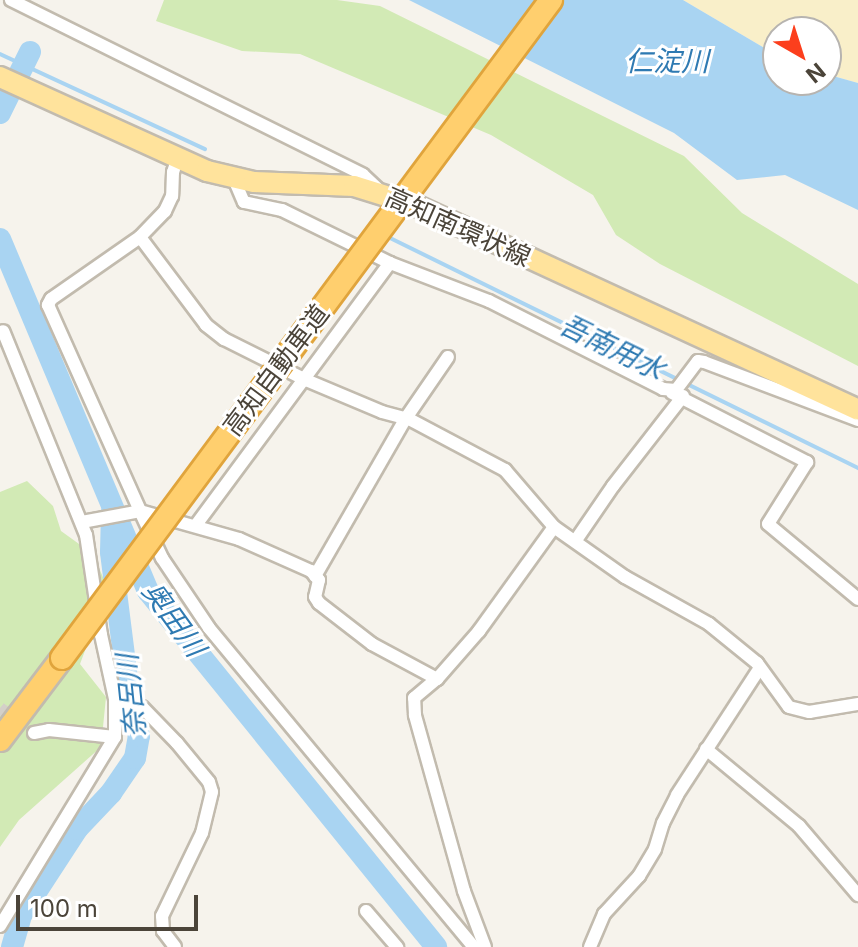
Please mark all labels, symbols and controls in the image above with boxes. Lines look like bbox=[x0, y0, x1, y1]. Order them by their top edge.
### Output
north arrow bbox=[762, 16, 842, 96]
water label: 仁淀川 bbox=[625, 44, 709, 78]
text: N bbox=[801, 58, 831, 88]
street label: 高知南環状線 bbox=[380, 181, 536, 273]
street label: 高知自動車道 bbox=[217, 298, 335, 442]
water label: 吾南用水 bbox=[554, 307, 670, 387]
water label: 奥田川 bbox=[136, 575, 212, 663]
water label: 奈呂川 bbox=[110, 652, 152, 740]
scale bar bbox=[20, 879, 202, 929]
text: 100 m bbox=[30, 894, 98, 923]

